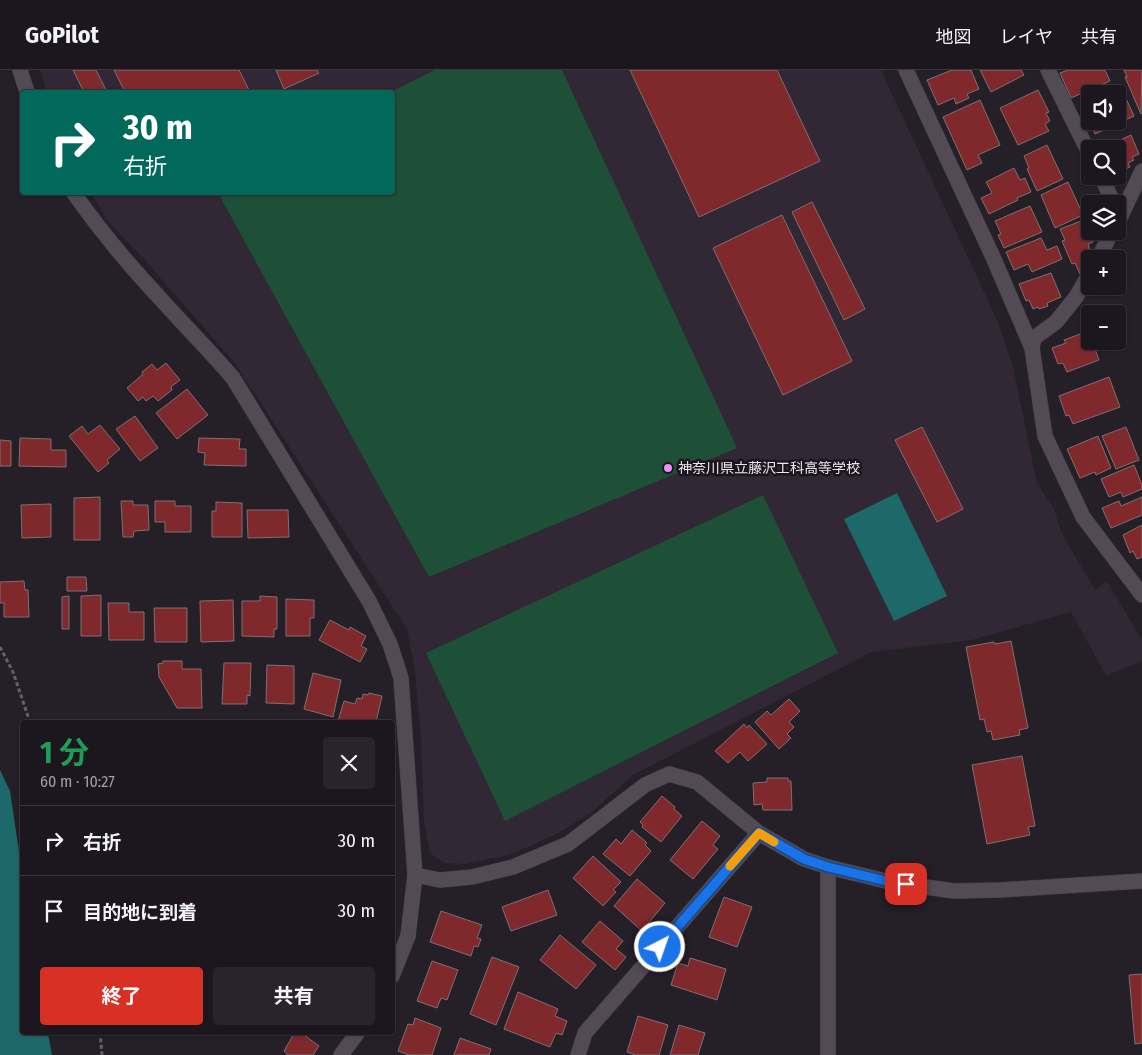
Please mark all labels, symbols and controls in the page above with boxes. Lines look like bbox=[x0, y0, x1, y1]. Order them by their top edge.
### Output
text: GoPilot bbox=[25, 21, 99, 49]
text: 地図 bbox=[936, 26, 972, 48]
text: レイヤ bbox=[1000, 26, 1053, 48]
text: 共有 bbox=[1081, 26, 1117, 48]
map controls bbox=[1081, 85, 1126, 350]
button: sound bbox=[1081, 85, 1126, 130]
text: 30 m bbox=[123, 106, 193, 148]
icon: right bbox=[40, 110, 105, 175]
button: search bbox=[1081, 140, 1126, 185]
text: 右折 bbox=[123, 153, 167, 180]
button: layers bbox=[1081, 195, 1126, 240]
button: + bbox=[1081, 250, 1126, 295]
button: − bbox=[1081, 305, 1126, 350]
place label: 神奈川県立藤沢工科高等学校 bbox=[678, 460, 860, 477]
marker: 神奈川県立藤沢工科高等学校 bbox=[662, 462, 674, 474]
text: 1 分 bbox=[40, 735, 89, 771]
button: close bbox=[323, 737, 375, 789]
text: 60 m · 10:27 bbox=[40, 772, 115, 791]
icon: right bbox=[40, 827, 68, 855]
text: 30 m bbox=[337, 829, 375, 852]
text: 右折 bbox=[83, 831, 121, 854]
pin bbox=[885, 863, 927, 905]
icon: arrive bbox=[892, 870, 920, 898]
icon: arrive bbox=[40, 897, 68, 925]
text: 30 m bbox=[337, 899, 375, 922]
text: 目的地に到着 bbox=[83, 901, 197, 924]
position arrow bbox=[633, 920, 685, 972]
button: 終了 bbox=[40, 967, 203, 1025]
button: 共有 bbox=[213, 967, 375, 1025]

